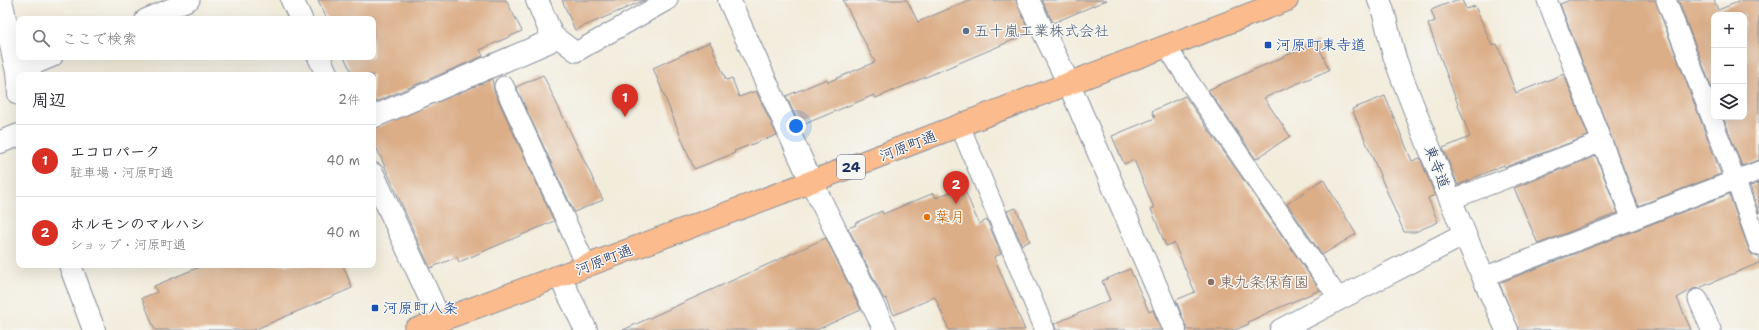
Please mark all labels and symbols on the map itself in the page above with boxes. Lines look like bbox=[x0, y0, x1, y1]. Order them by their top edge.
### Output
place label: 五十嵐工業株式会社 bbox=[974, 21, 1109, 41]
marker: 五十嵐工業株式会社 bbox=[961, 26, 971, 36]
place label: 河原町東寺道 bbox=[1276, 35, 1366, 55]
marker: 河原町東寺道 bbox=[1263, 40, 1273, 50]
pin: 1 bbox=[612, 84, 638, 117]
your location bbox=[786, 116, 806, 136]
street label: 河原町通 bbox=[876, 126, 940, 166]
street label: 東寺道 bbox=[1420, 142, 1454, 192]
road number: 24 bbox=[837, 155, 865, 179]
pin: 2 bbox=[943, 171, 969, 204]
place label: 葉月 bbox=[935, 207, 965, 227]
marker: 葉月 bbox=[922, 212, 932, 222]
street label: 河原町通 bbox=[572, 240, 636, 280]
place label: 東九条保育園 bbox=[1219, 272, 1309, 292]
marker: 東九条保育園 bbox=[1206, 277, 1216, 287]
place label: 河原町八条 bbox=[383, 298, 458, 318]
marker: 河原町八条 bbox=[370, 303, 380, 313]

